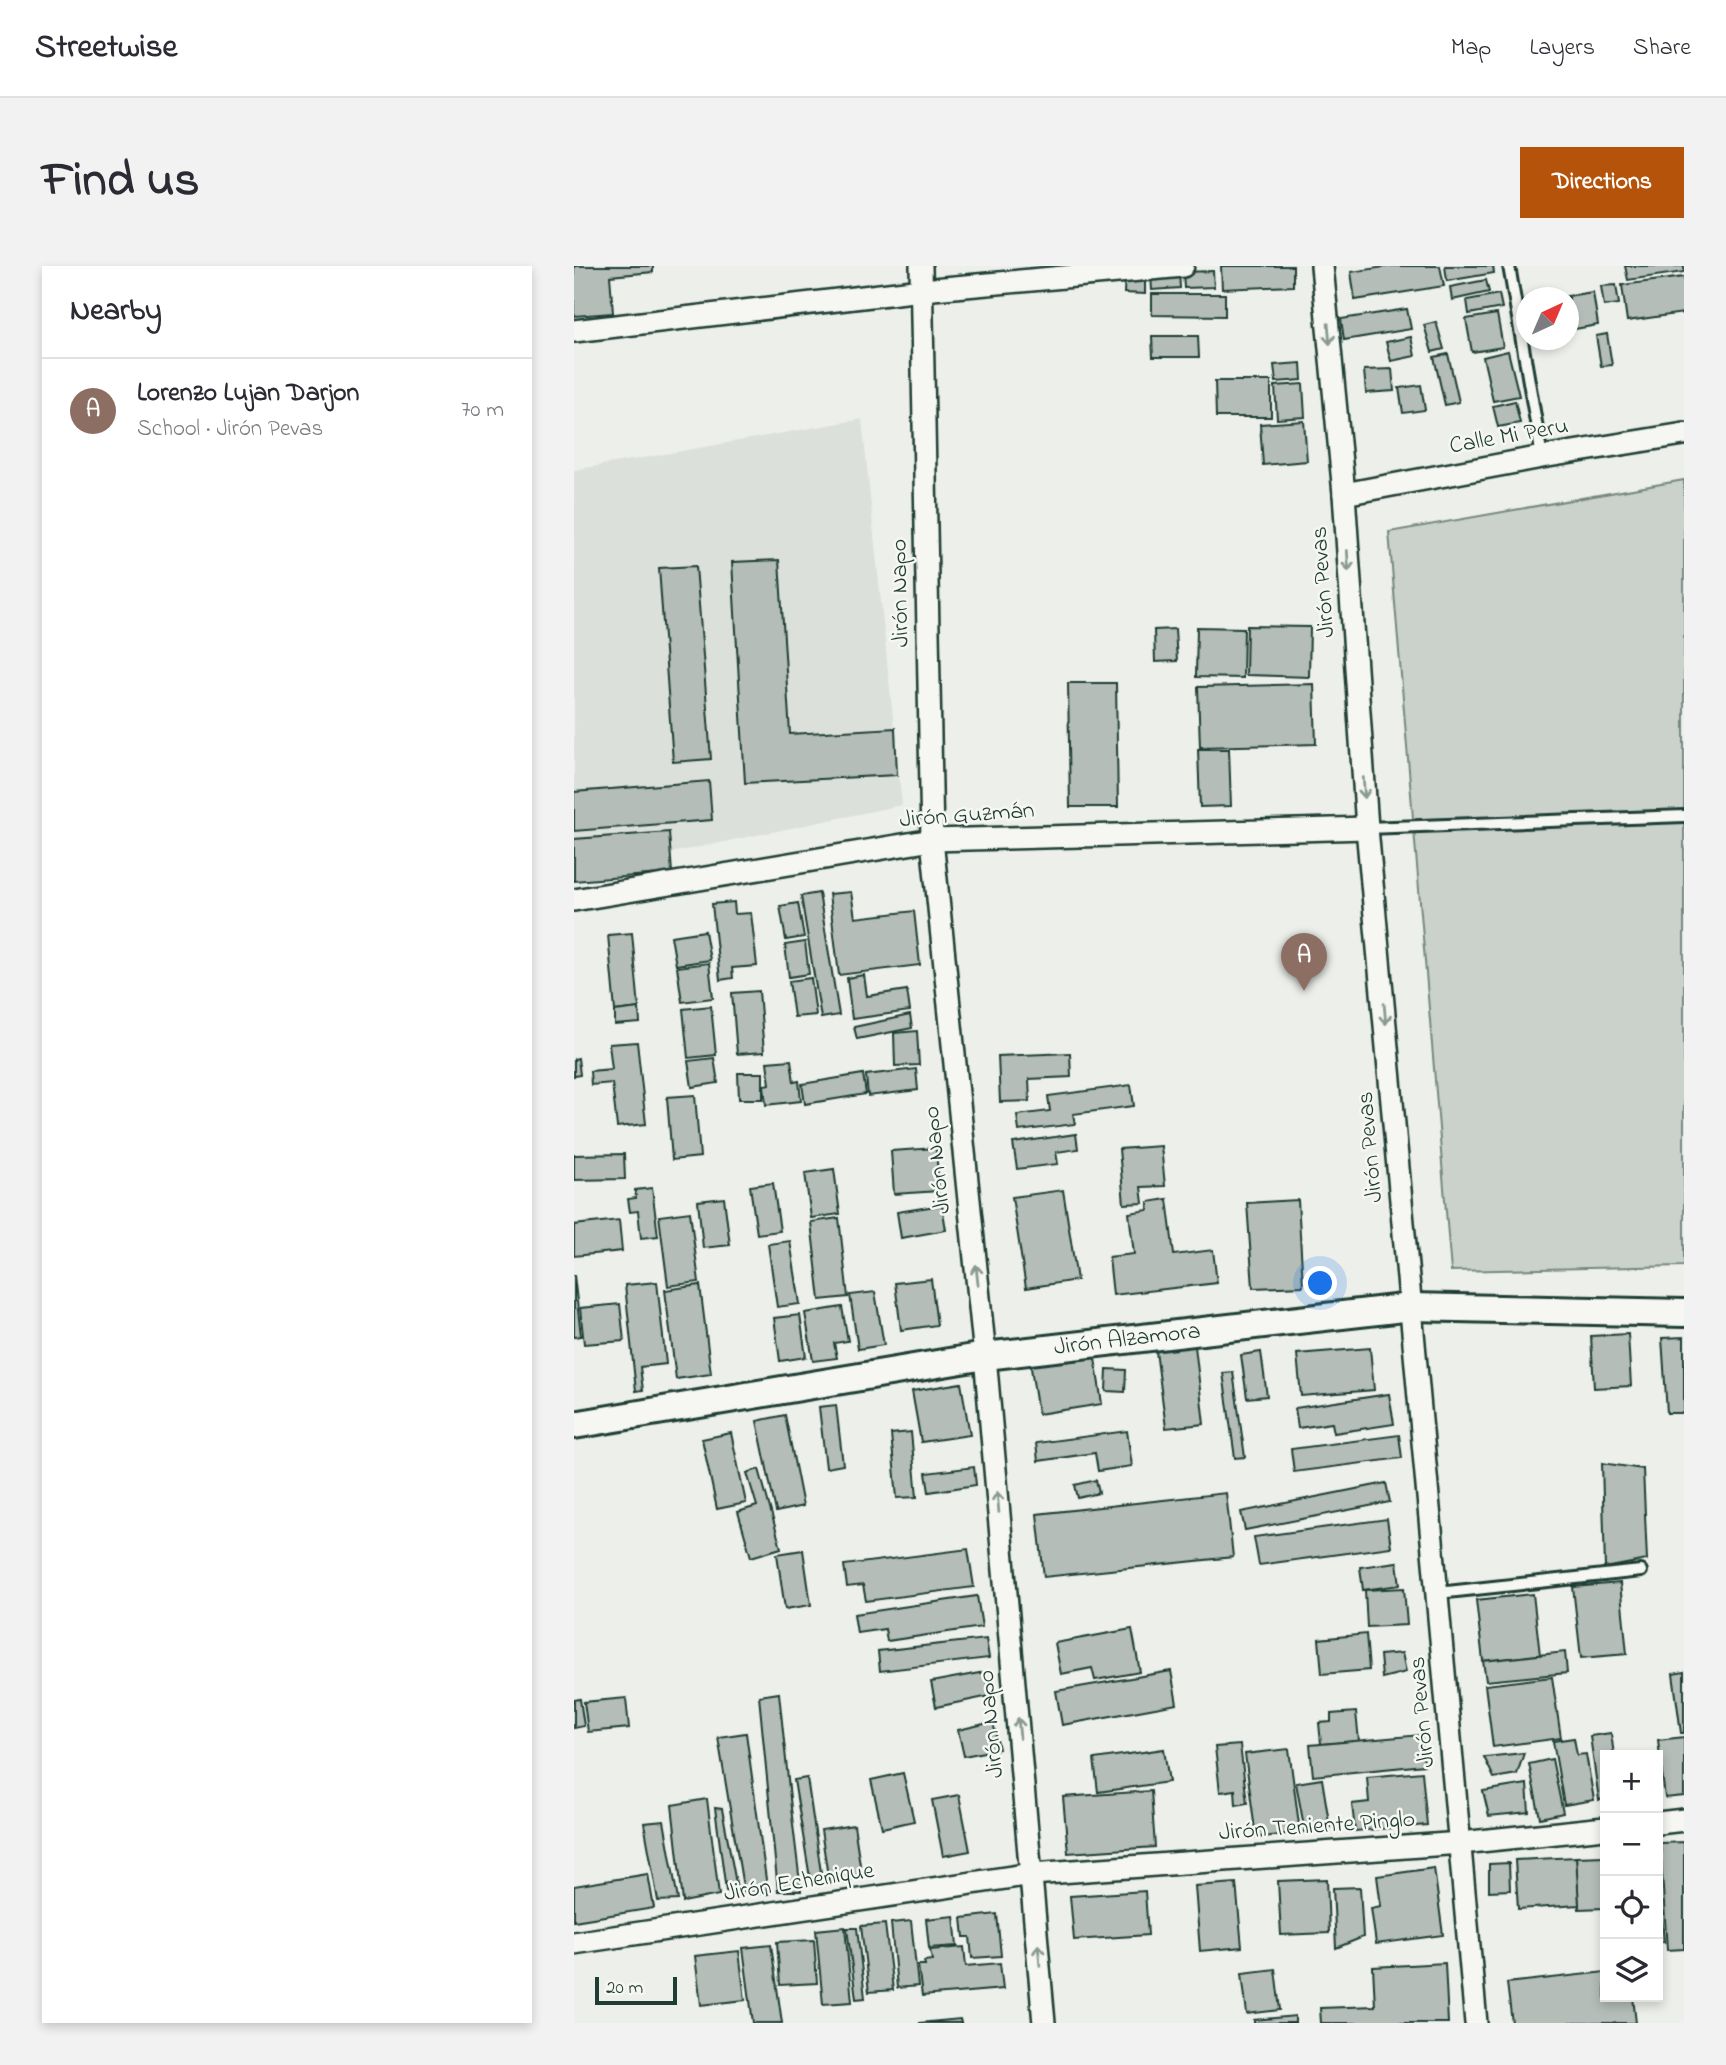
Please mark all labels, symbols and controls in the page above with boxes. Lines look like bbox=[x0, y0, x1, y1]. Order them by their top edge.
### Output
text: Streetwise bbox=[35, 24, 177, 72]
text: Map bbox=[1451, 31, 1491, 66]
text: Layers bbox=[1529, 31, 1595, 66]
text: Share bbox=[1633, 31, 1691, 66]
text: Find us bbox=[42, 146, 199, 218]
button: Directions bbox=[1520, 147, 1684, 218]
north arrow bbox=[1516, 287, 1579, 350]
text: Nearby bbox=[70, 290, 162, 334]
one-way arrow bbox=[1323, 322, 1336, 345]
text: Lorenzo Lujan Darjon bbox=[137, 375, 359, 413]
text: A bbox=[86, 394, 100, 427]
text: 70 m bbox=[461, 394, 504, 427]
street label: Calle Mi Peru bbox=[1447, 409, 1571, 465]
text: School · Jirón Pevas bbox=[137, 413, 323, 446]
street label: Jirón Pevas bbox=[1303, 525, 1345, 639]
street label: Jirón Napo bbox=[883, 538, 919, 648]
one-way arrow bbox=[1342, 549, 1355, 572]
one-way arrow bbox=[1358, 776, 1371, 798]
street label: Jirón Guzmán bbox=[898, 794, 1036, 838]
pin: A bbox=[1281, 933, 1327, 991]
one-way arrow bbox=[1378, 1002, 1391, 1025]
street label: Jirón Pevas bbox=[1349, 1090, 1393, 1204]
street label: Jirón Napo bbox=[915, 1104, 961, 1216]
one-way arrow bbox=[970, 1265, 983, 1287]
your location bbox=[1303, 1266, 1337, 1300]
street label: Jirón Alzamora bbox=[1052, 1314, 1202, 1365]
one-way arrow bbox=[991, 1491, 1004, 1514]
street label: Jirón Pevas bbox=[1401, 1655, 1445, 1769]
street label: Jirón Napo bbox=[970, 1668, 1014, 1780]
one-way arrow bbox=[1012, 1718, 1025, 1740]
map controls bbox=[1600, 1750, 1663, 2002]
button: + bbox=[1600, 1750, 1663, 1813]
street label: Jirón Teniente Pinglo bbox=[1218, 1803, 1416, 1851]
button: − bbox=[1600, 1813, 1663, 1876]
street label: Jirón Echenique bbox=[721, 1854, 877, 1912]
button: locate bbox=[1600, 1876, 1663, 1939]
button: layers bbox=[1600, 1939, 1663, 2002]
one-way arrow bbox=[1032, 1944, 1045, 1967]
scale bar bbox=[595, 1974, 677, 2006]
text: 20 m bbox=[606, 1975, 643, 2002]

